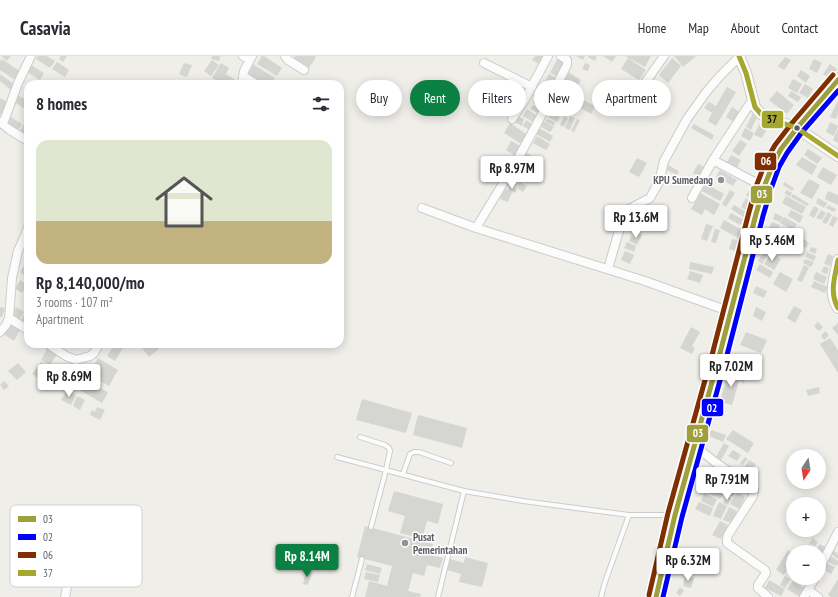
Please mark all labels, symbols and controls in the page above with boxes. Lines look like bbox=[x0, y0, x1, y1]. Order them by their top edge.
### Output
text: Casavia bbox=[20, 16, 71, 40]
text: Home bbox=[638, 19, 666, 37]
text: Map bbox=[688, 19, 709, 37]
text: About bbox=[731, 19, 760, 37]
text: Contact bbox=[782, 19, 818, 37]
chip: Buy bbox=[356, 80, 402, 116]
chip: Rent bbox=[410, 80, 460, 116]
chip: Filters bbox=[468, 80, 526, 116]
chip: New bbox=[534, 80, 584, 116]
chip: Apartment bbox=[592, 80, 671, 116]
text: 8 homes bbox=[36, 93, 87, 115]
icon: filters bbox=[310, 93, 332, 115]
line badge: 37 bbox=[761, 110, 784, 129]
text: 37 bbox=[767, 112, 777, 126]
unlabelled marker bbox=[792, 123, 802, 133]
line badge: 06 bbox=[754, 152, 777, 171]
text: 06 bbox=[761, 154, 771, 168]
pin: Rp 8.97M bbox=[471, 156, 553, 190]
text: Rp 8.97M bbox=[489, 160, 535, 177]
icon: home bbox=[148, 166, 220, 238]
place label: KPU Sumedang bbox=[653, 173, 713, 187]
marker: KPU Sumedang bbox=[716, 175, 726, 185]
line badge: 03 bbox=[750, 185, 773, 204]
text: 03 bbox=[757, 187, 767, 201]
pin: Rp 13.6M bbox=[595, 205, 677, 239]
text: Rp 13.6M bbox=[613, 209, 659, 226]
pin: Rp 5.46M bbox=[731, 228, 813, 262]
text: Rp 5.46M bbox=[749, 232, 795, 249]
text: Rp 8,140,000/mo bbox=[36, 272, 145, 294]
text: 3 rooms · 107 m² bbox=[36, 294, 113, 311]
text: Apartment bbox=[36, 311, 84, 328]
pin: Rp 7.02M bbox=[690, 354, 772, 388]
text: Rp 7.02M bbox=[709, 358, 753, 375]
pin: Rp 8.69M bbox=[28, 364, 110, 398]
text: Rp 8.69M bbox=[46, 368, 92, 385]
line badge: 02 bbox=[701, 398, 724, 417]
text: 02 bbox=[707, 401, 717, 415]
line badge: 03 bbox=[686, 424, 709, 443]
text: 03 bbox=[693, 426, 703, 440]
north arrow bbox=[786, 449, 826, 489]
map controls bbox=[786, 449, 826, 585]
pin: Rp 7.91M bbox=[686, 467, 768, 501]
text: Rp 7.91M bbox=[705, 471, 749, 488]
button: + bbox=[786, 497, 826, 537]
legend bbox=[10, 505, 142, 587]
text: 03 bbox=[43, 512, 53, 526]
text: 02 bbox=[43, 530, 53, 544]
place label: Pusat Pemerintahan bbox=[413, 530, 467, 557]
marker: Pusat Pemerintahan bbox=[400, 538, 410, 548]
pin: Rp 8.14M bbox=[266, 544, 348, 578]
button: − bbox=[786, 545, 826, 585]
text: 06 bbox=[43, 548, 53, 562]
text: Rp 8.14M bbox=[284, 548, 330, 565]
pin: Rp 6.32M bbox=[647, 548, 729, 582]
text: Rp 6.32M bbox=[665, 552, 711, 569]
text: 37 bbox=[43, 566, 53, 580]

